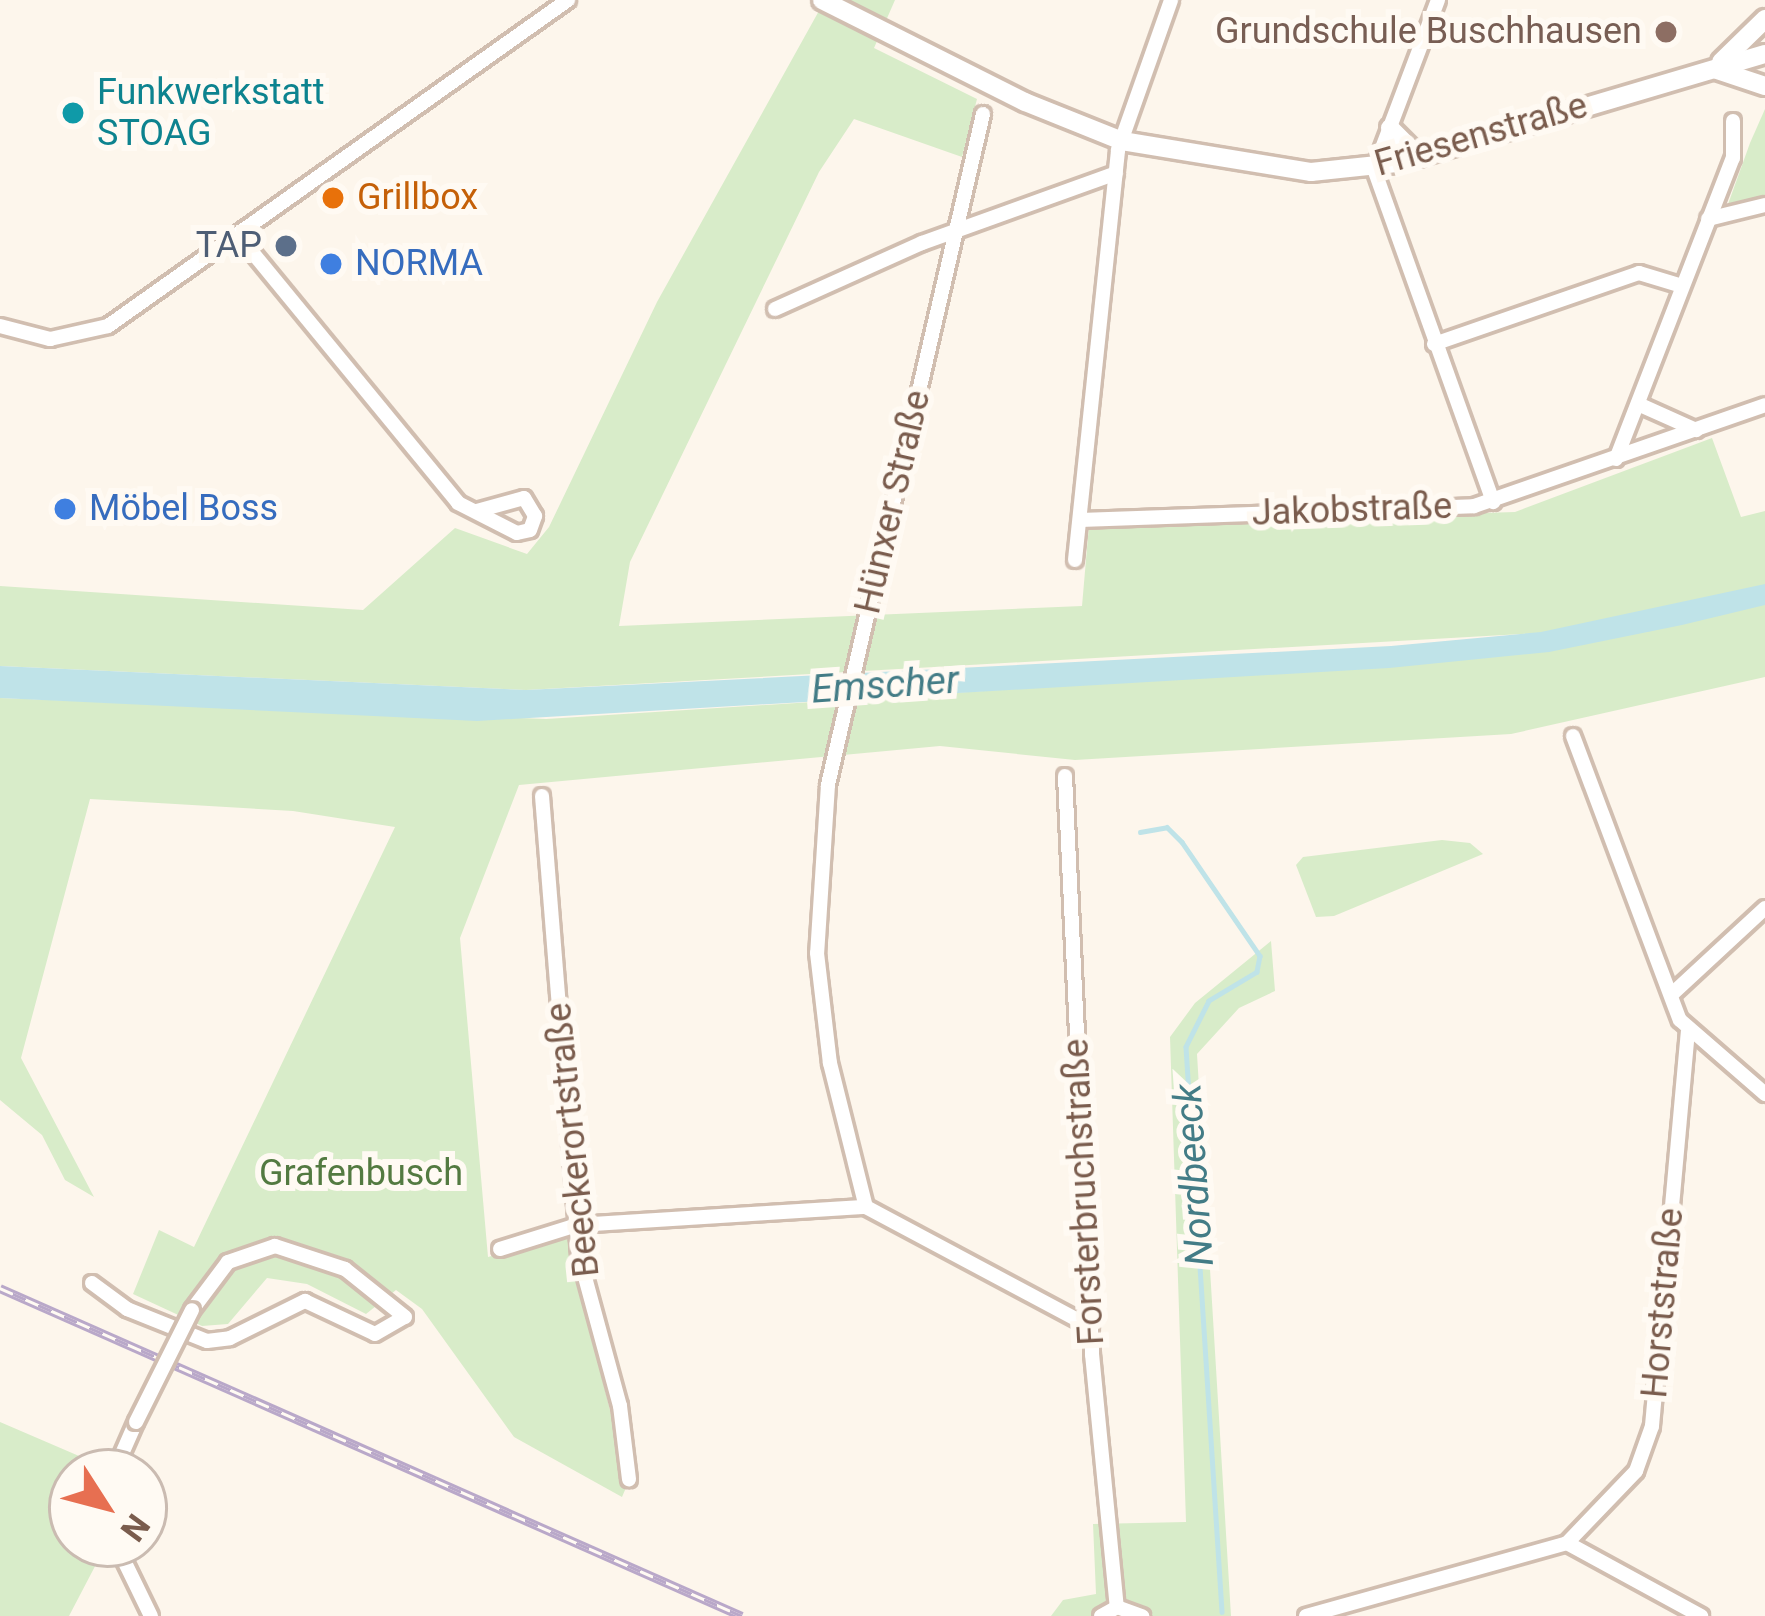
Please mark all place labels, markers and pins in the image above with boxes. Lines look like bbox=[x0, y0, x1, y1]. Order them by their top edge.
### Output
place label: Grundschule Buschhausen bbox=[1215, 10, 1642, 54]
marker: Grundschule Buschhausen bbox=[1653, 19, 1679, 45]
place label: Funkwerkstatt STOAG bbox=[97, 70, 325, 155]
marker: Funkwerkstatt STOAG bbox=[60, 100, 86, 126]
place label: Grillbox bbox=[357, 176, 478, 220]
marker: Grillbox bbox=[320, 185, 346, 211]
place label: TAP bbox=[196, 224, 262, 268]
marker: TAP bbox=[273, 233, 299, 259]
place label: NORMA bbox=[355, 242, 483, 286]
marker: NORMA bbox=[318, 251, 344, 277]
place label: Möbel Boss bbox=[89, 487, 278, 531]
marker: Möbel Boss bbox=[52, 496, 78, 522]

